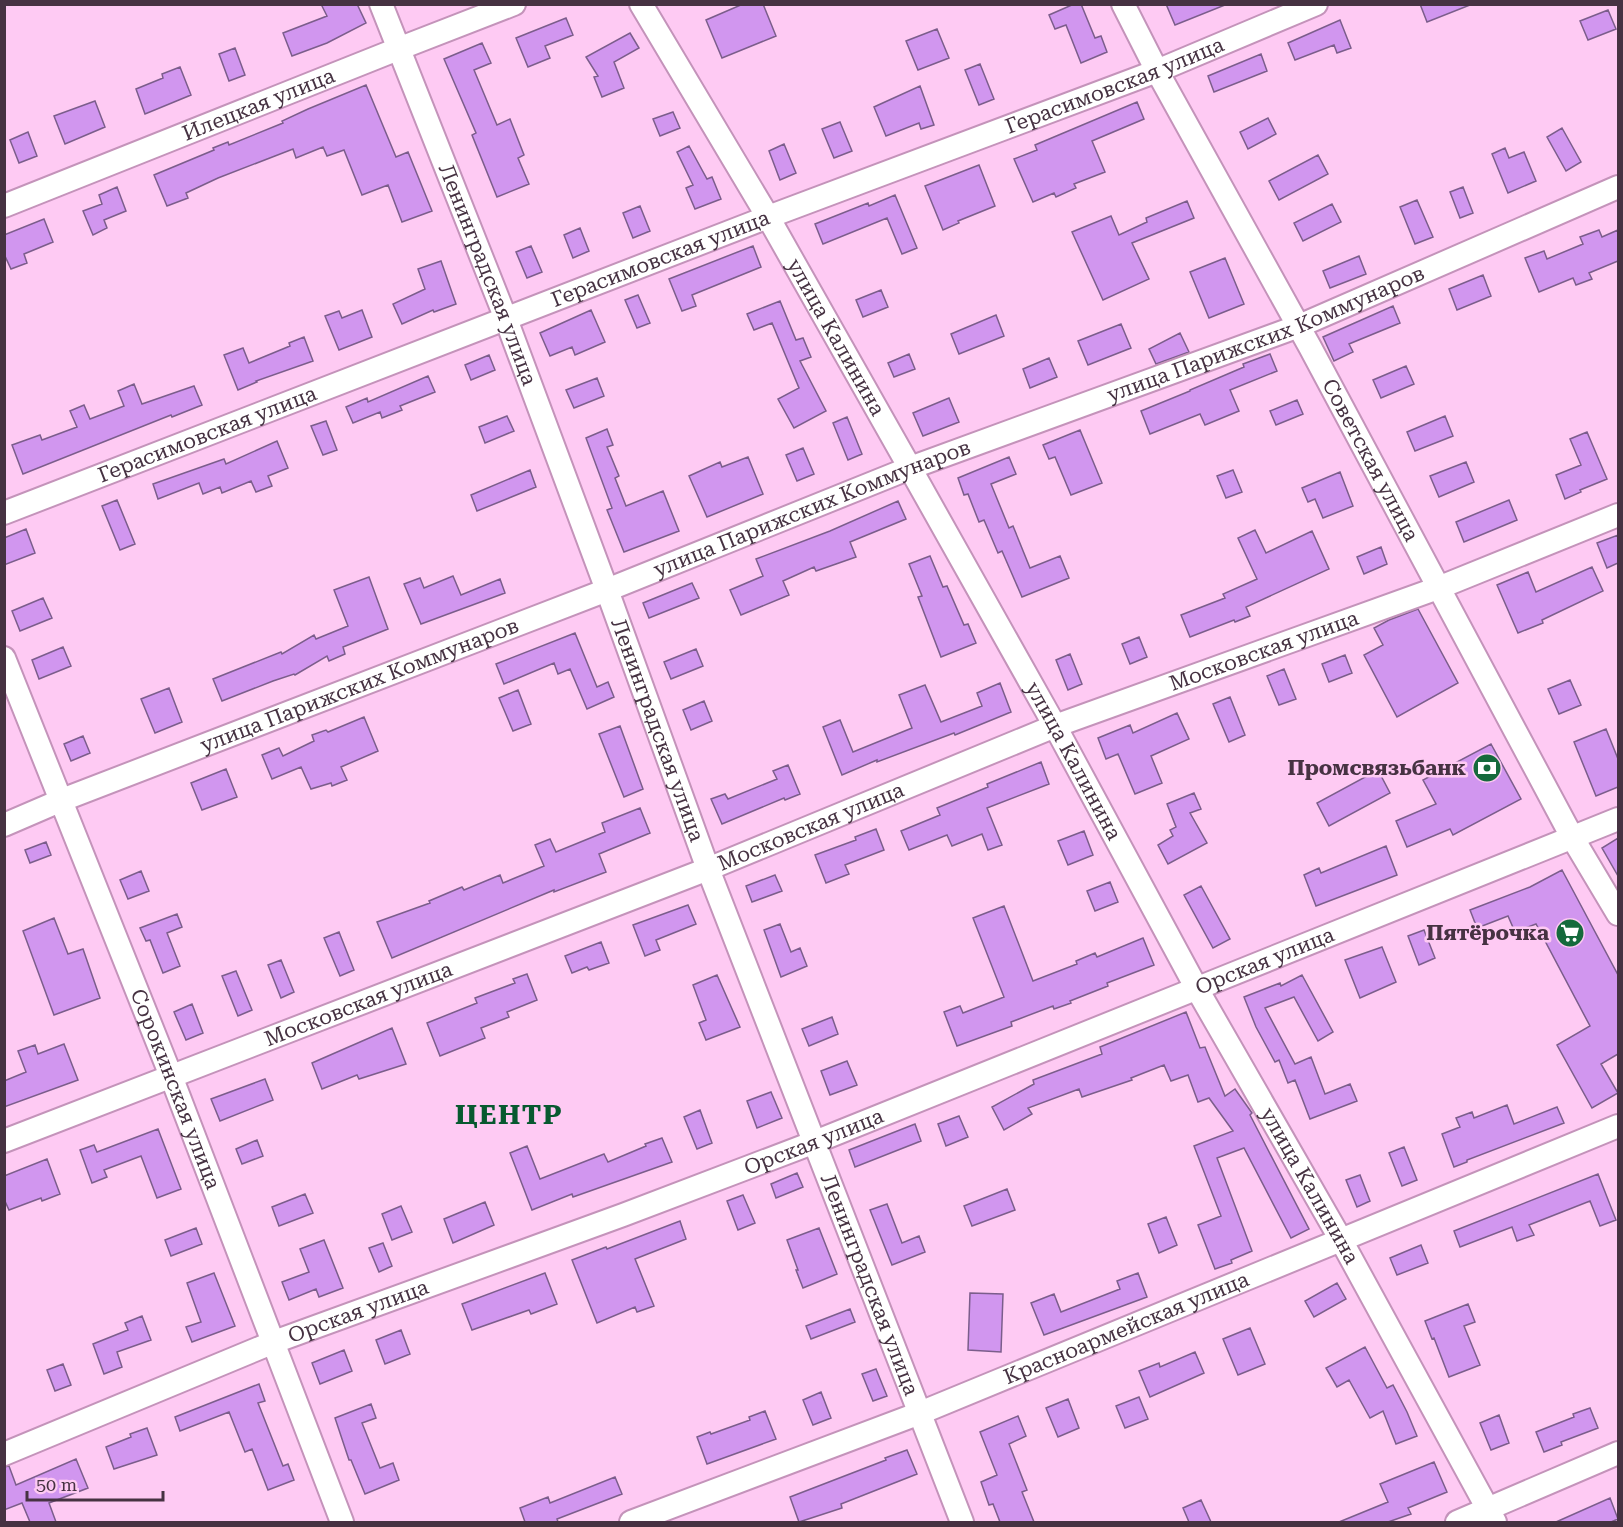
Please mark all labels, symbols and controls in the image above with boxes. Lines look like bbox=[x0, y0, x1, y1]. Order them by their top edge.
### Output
street label: Герасимовская улица bbox=[1002, 32, 1228, 139]
street label: Илецкая улица bbox=[179, 63, 339, 146]
street label: Ленинградская улица bbox=[434, 161, 542, 389]
street label: Герасимовская улица bbox=[548, 205, 774, 312]
street label: улица Калинина bbox=[782, 254, 890, 420]
street label: улица Парижских Коммунаров bbox=[1104, 261, 1428, 407]
street label: Советская улица bbox=[1317, 375, 1424, 546]
street label: Герасимовская улица bbox=[95, 381, 320, 487]
street label: улица Парижских Коммунаров bbox=[650, 435, 974, 582]
street label: Московская улица bbox=[1166, 605, 1362, 696]
street label: улица Парижских Коммунаров bbox=[197, 613, 522, 758]
street label: Ленинградская улица bbox=[606, 615, 709, 845]
street label: улица Калинина bbox=[1021, 678, 1127, 845]
bank icon: Промсвязьбанк bbox=[1471, 752, 1503, 784]
place label: Промсвязьбанк bbox=[1287, 756, 1467, 780]
street label: Московская улица bbox=[714, 777, 908, 876]
supermarket icon: Пятёрочка bbox=[1554, 917, 1586, 949]
place label: Пятёрочка bbox=[1426, 921, 1550, 945]
street label: Орская улица bbox=[1192, 922, 1338, 1000]
street label: Московская улица bbox=[261, 957, 456, 1051]
street label: Сорокинская улица bbox=[126, 986, 226, 1193]
district label: ЦЕНТР bbox=[455, 1099, 563, 1131]
street label: улица Калинина bbox=[1256, 1103, 1364, 1269]
street label: Орская улица bbox=[741, 1104, 887, 1180]
street label: Ленинградская улица bbox=[816, 1171, 924, 1400]
street label: Красноармейская улица bbox=[1000, 1267, 1253, 1389]
street label: Орская улица bbox=[285, 1275, 432, 1348]
scale bar bbox=[27, 1464, 164, 1502]
text: 50 m bbox=[36, 1474, 77, 1495]

